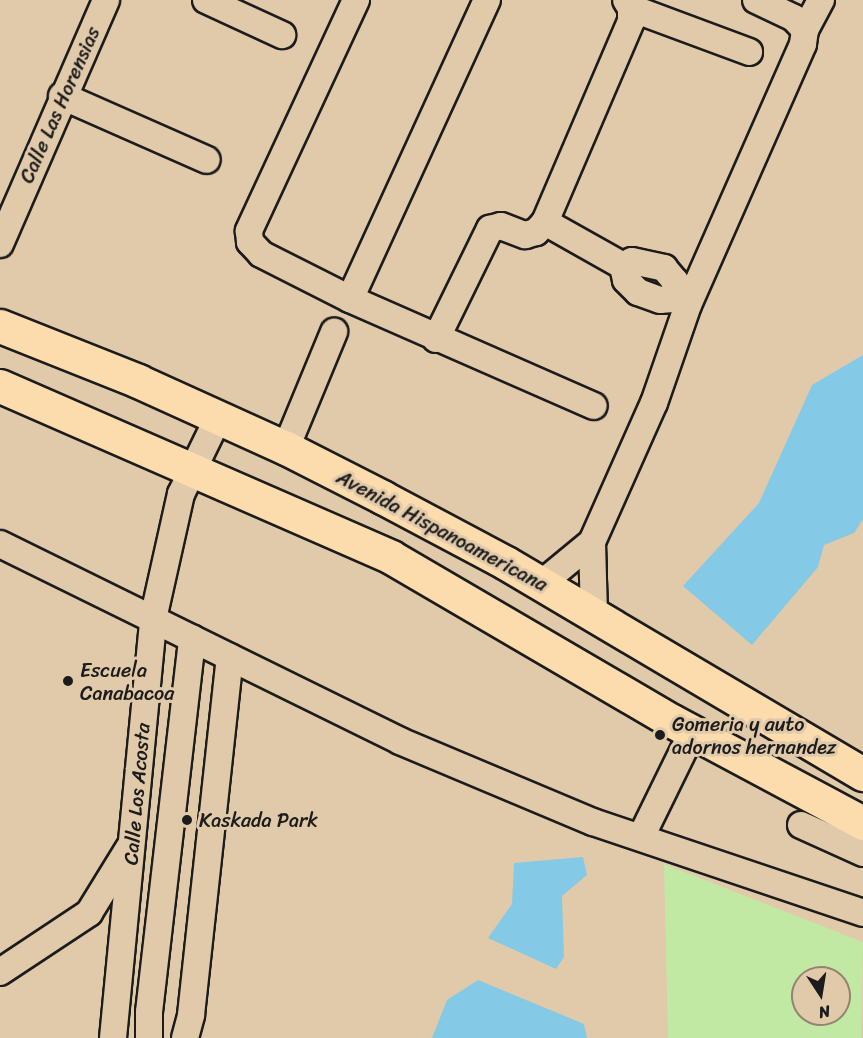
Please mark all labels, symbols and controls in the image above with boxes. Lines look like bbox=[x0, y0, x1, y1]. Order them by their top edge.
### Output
street label: Calle Las Horensias bbox=[15, 23, 105, 187]
street label: Avenida Hispanoamericana bbox=[333, 465, 551, 597]
place label: Escuela Canabacoa bbox=[80, 658, 174, 705]
marker: Escuela Canabacoa bbox=[61, 674, 75, 688]
place label: Gomeria y auto adornos hernandez bbox=[672, 712, 836, 759]
street label: Calle Los Acosta bbox=[119, 721, 155, 867]
marker: Gomeria y auto adornos hernandez bbox=[653, 728, 667, 742]
place label: Kaskada Park bbox=[199, 808, 318, 832]
marker: Kaskada Park bbox=[180, 813, 194, 827]
north arrow bbox=[791, 966, 851, 1026]
text: N bbox=[816, 997, 833, 1027]

